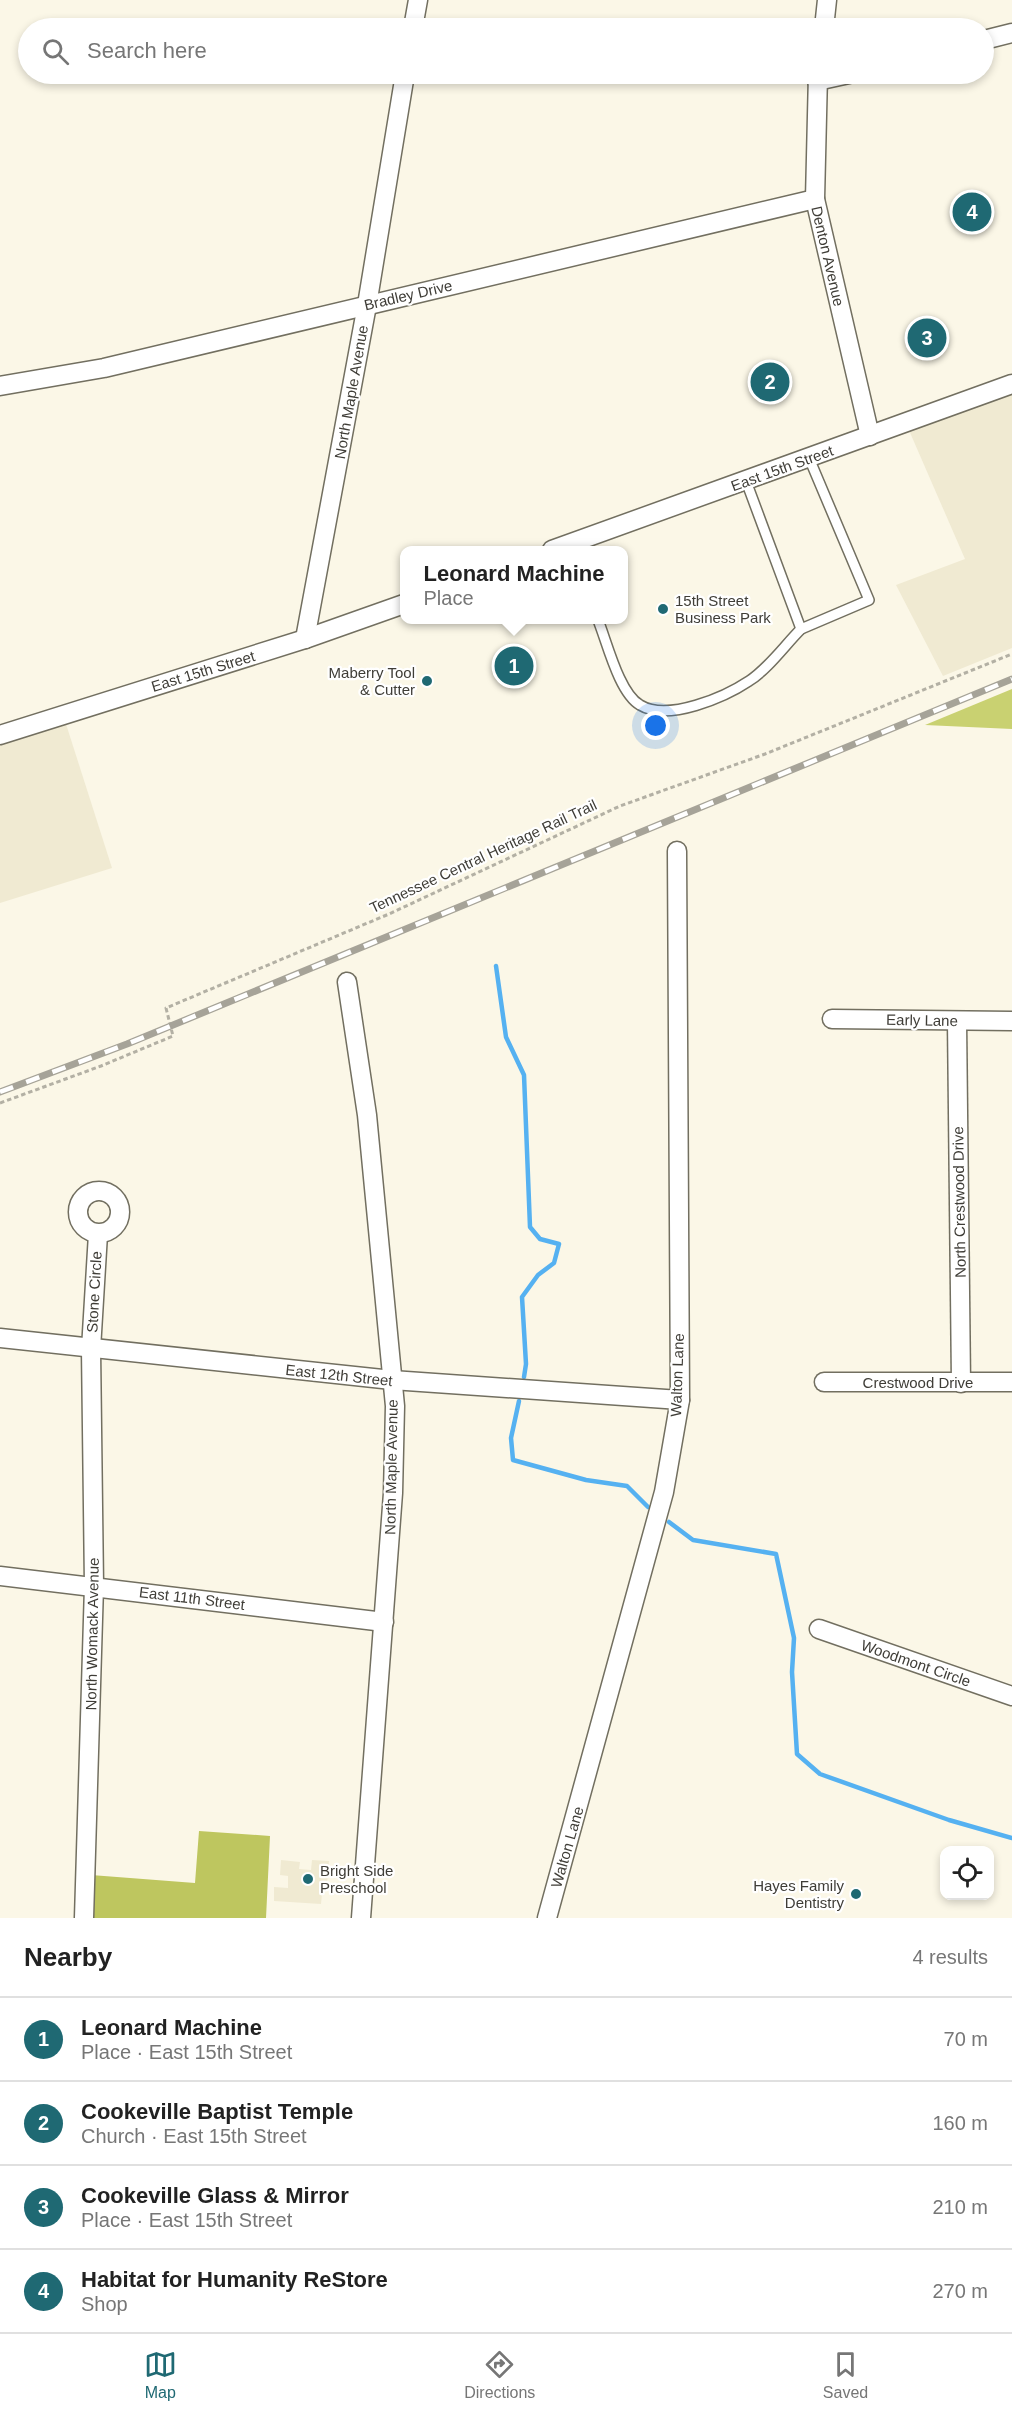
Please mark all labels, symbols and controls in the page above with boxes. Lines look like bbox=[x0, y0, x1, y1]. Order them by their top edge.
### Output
search box bbox=[18, 18, 994, 84]
icon: search bbox=[39, 35, 72, 68]
text: Search here bbox=[87, 38, 207, 63]
pin: 4 bbox=[952, 190, 992, 234]
street label: Denton Avenue bbox=[808, 204, 848, 308]
street label: Bradley Drive bbox=[362, 277, 454, 313]
pin: 3 bbox=[908, 316, 946, 360]
street label: North Maple Avenue bbox=[331, 324, 371, 460]
pin: 2 bbox=[750, 360, 790, 404]
street label: East 15th Street bbox=[729, 441, 836, 494]
popup bbox=[400, 546, 628, 624]
text: Leonard Machine bbox=[424, 561, 604, 586]
text: Place bbox=[424, 587, 474, 609]
place label: 15th Street Business Park bbox=[675, 592, 771, 626]
marker: 15th Street Business Park bbox=[656, 602, 670, 616]
pin: 1 bbox=[494, 644, 534, 688]
street label: East 15th Street bbox=[149, 647, 258, 695]
place label: Maberry Tool & Cutter bbox=[329, 664, 415, 698]
marker: Maberry Tool & Cutter bbox=[420, 674, 434, 688]
your location bbox=[641, 711, 670, 740]
street label: Tennessee Central Heritage Rail Trail bbox=[367, 796, 599, 916]
street label: Early Lane bbox=[886, 1011, 958, 1029]
street label: North Crestwood Drive bbox=[949, 1126, 969, 1278]
street label: Stone Circle bbox=[83, 1251, 105, 1333]
street label: Walton Lane bbox=[667, 1333, 687, 1417]
street label: East 12th Street bbox=[285, 1361, 394, 1389]
street label: Crestwood Drive bbox=[863, 1374, 973, 1391]
street label: North Maple Avenue bbox=[381, 1399, 401, 1535]
street label: North Womack Avenue bbox=[82, 1557, 102, 1711]
street label: East 11th Street bbox=[138, 1583, 247, 1613]
street label: Woodmont Circle bbox=[859, 1636, 973, 1690]
street label: Walton Lane bbox=[547, 1804, 587, 1890]
map controls bbox=[940, 1846, 994, 1900]
button: locate bbox=[940, 1846, 994, 1900]
place label: Bright Side Preschool bbox=[320, 1862, 393, 1896]
marker: Bright Side Preschool bbox=[301, 1872, 315, 1886]
place label: Hayes Family Dentistry bbox=[753, 1877, 844, 1911]
marker: Hayes Family Dentistry bbox=[849, 1887, 863, 1901]
text: Nearby bbox=[24, 1942, 112, 1972]
text: 4 results bbox=[912, 1946, 988, 1968]
text: Leonard Machine bbox=[81, 2015, 262, 2040]
text: 1 bbox=[38, 2028, 49, 2050]
text: 70 m bbox=[944, 2028, 988, 2050]
text: Place · East 15th Street bbox=[81, 2041, 292, 2063]
text: Cookeville Baptist Temple bbox=[81, 2099, 353, 2124]
text: 2 bbox=[38, 2112, 49, 2134]
text: 160 m bbox=[932, 2112, 988, 2134]
text: Church · East 15th Street bbox=[81, 2125, 307, 2147]
text: Cookeville Glass & Mirror bbox=[81, 2183, 349, 2208]
text: 3 bbox=[38, 2196, 49, 2218]
text: 210 m bbox=[932, 2196, 988, 2218]
text: Place · East 15th Street bbox=[81, 2209, 292, 2231]
text: Habitat for Humanity ReStore bbox=[81, 2267, 388, 2292]
text: 4 bbox=[38, 2280, 49, 2302]
text: 270 m bbox=[932, 2280, 988, 2302]
text: Shop bbox=[81, 2293, 128, 2315]
tab: Map bbox=[144, 2348, 177, 2402]
tab: Directions bbox=[464, 2348, 535, 2402]
tab: Saved bbox=[823, 2348, 868, 2402]

